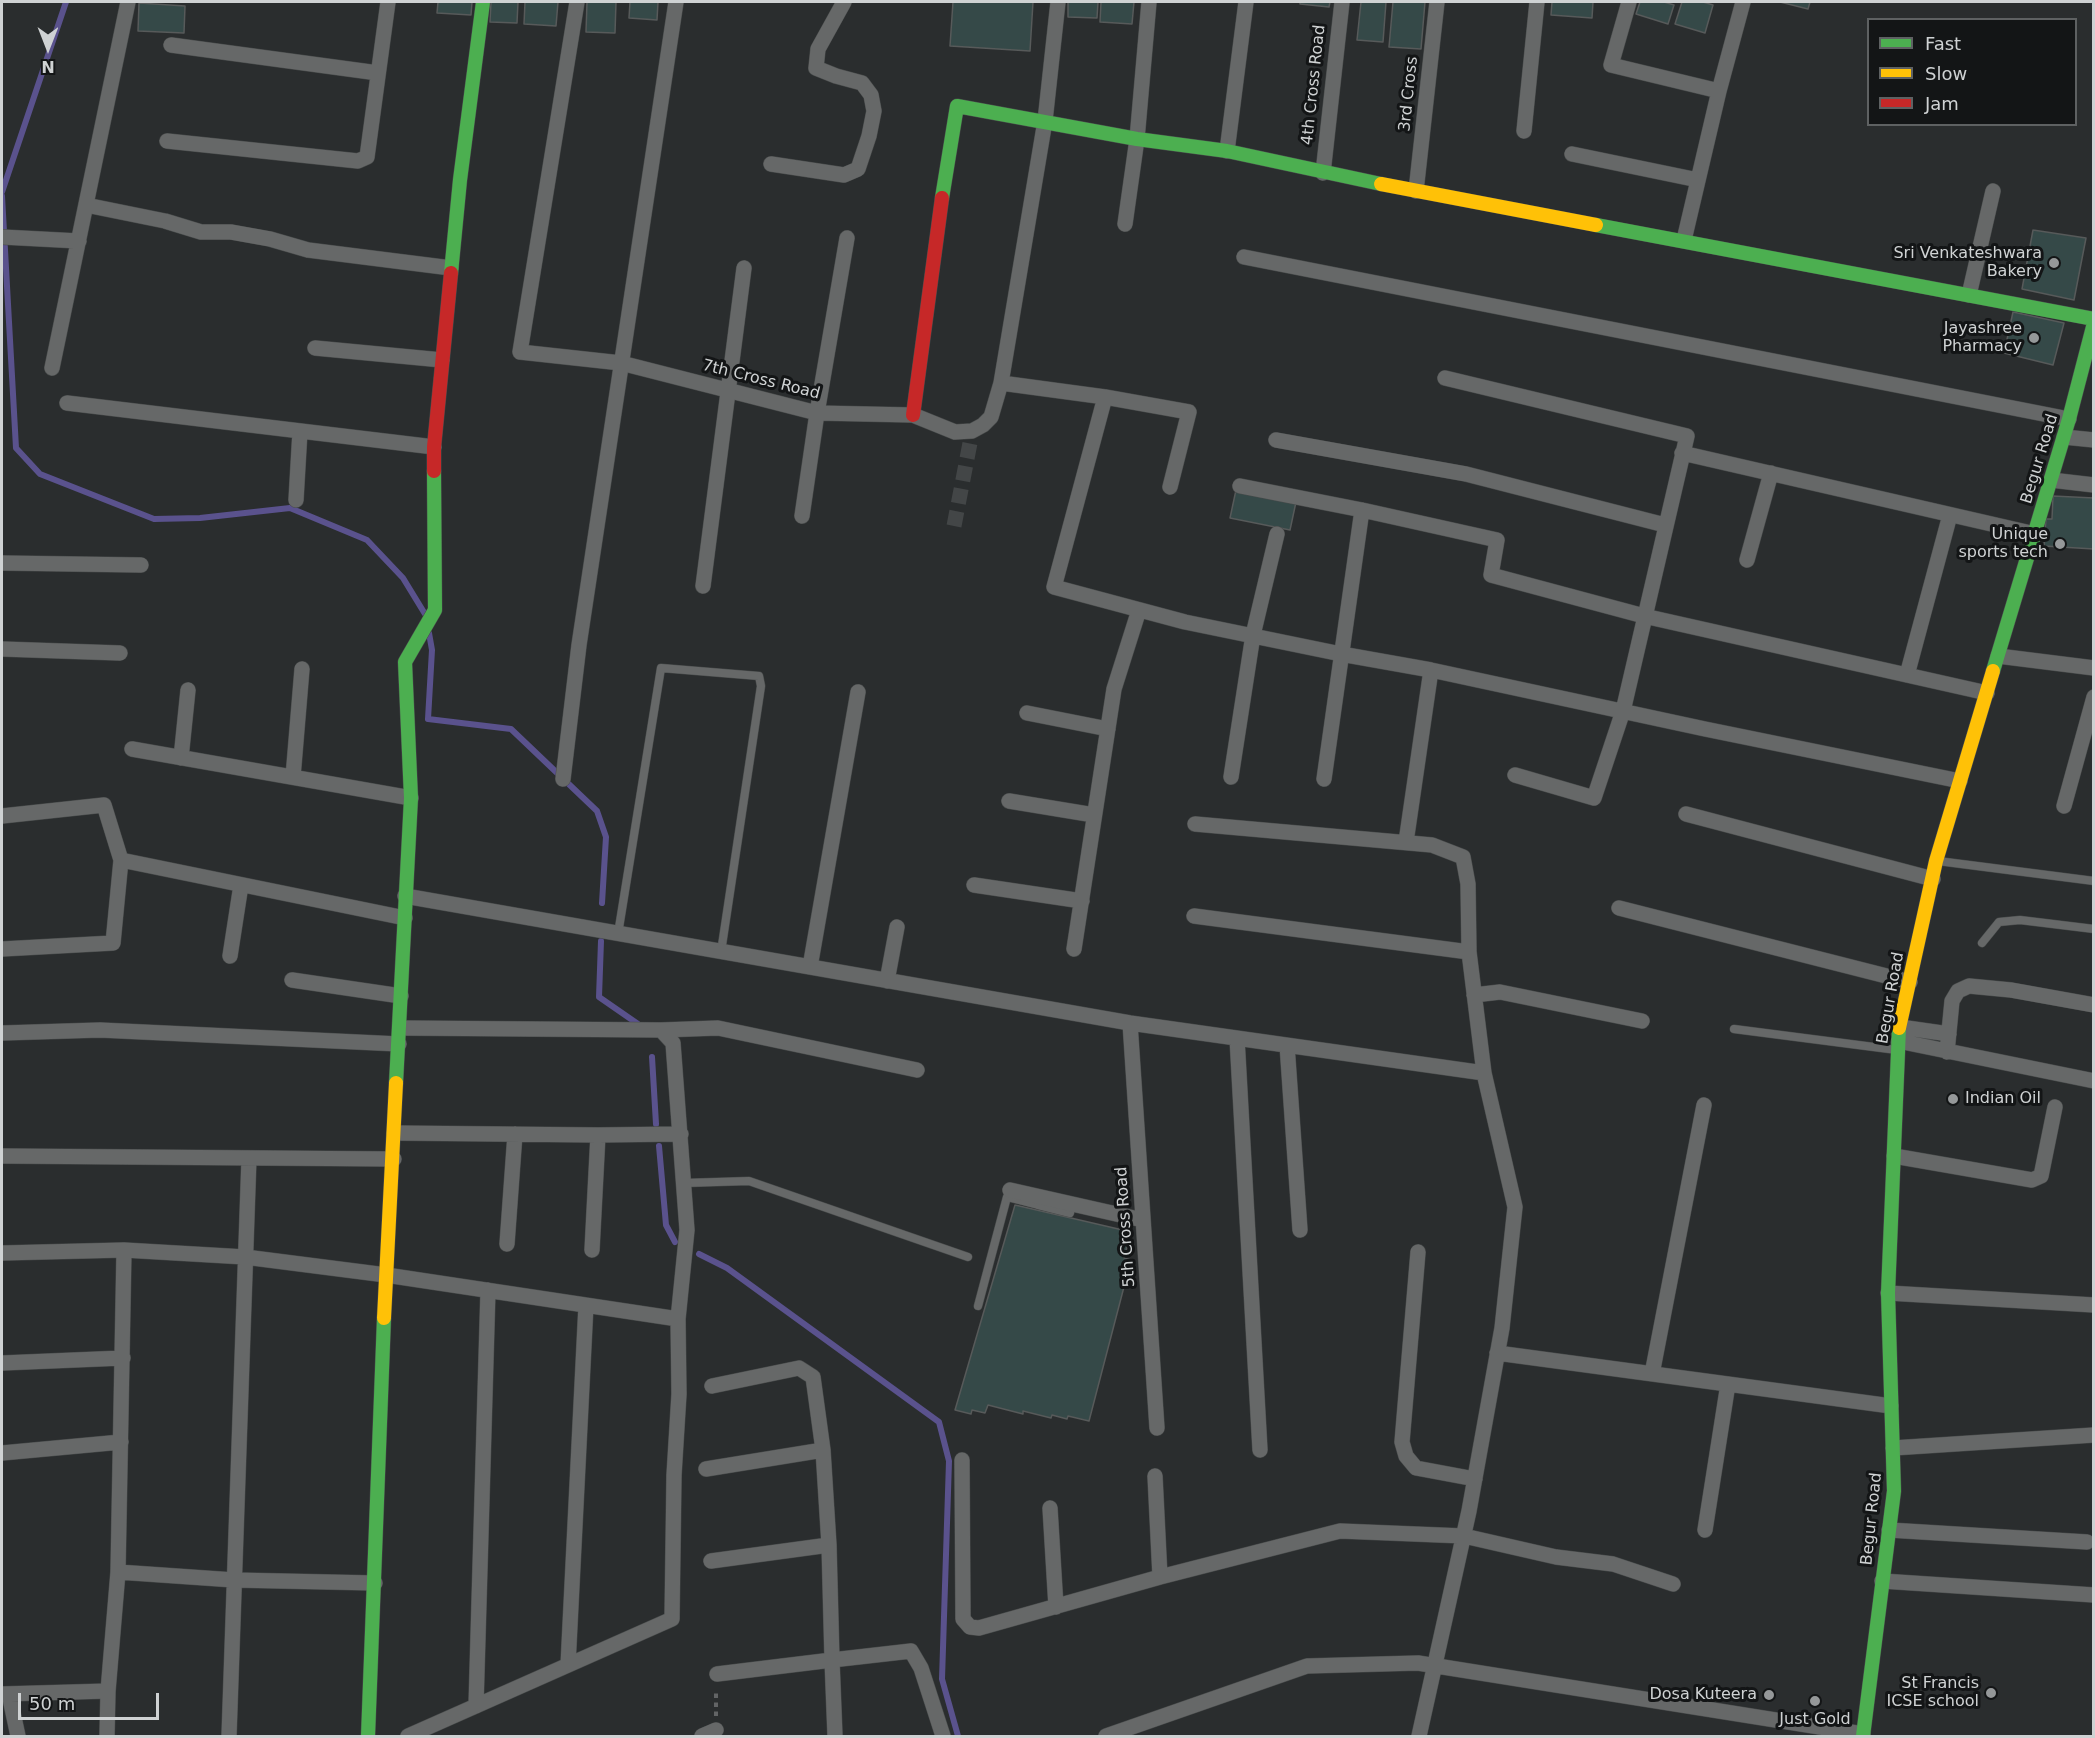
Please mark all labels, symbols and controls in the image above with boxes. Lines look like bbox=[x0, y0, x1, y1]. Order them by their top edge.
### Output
north arrow bbox=[18, 18, 78, 78]
legend bbox=[1867, 18, 2077, 126]
street label: 4th Cross Road bbox=[1298, 24, 1330, 146]
text: Fast bbox=[1925, 33, 1961, 54]
street label: 3rd Cross bbox=[1396, 55, 1422, 133]
text: N bbox=[41, 57, 55, 76]
text: Slow bbox=[1925, 63, 1967, 84]
text: Jam bbox=[1925, 93, 1959, 114]
place label: Sri Venkateshwara Bakery bbox=[1893, 244, 2042, 282]
marker: Sri Venkateshwara Bakery bbox=[2047, 256, 2061, 270]
place label: Jayashree Pharmacy bbox=[1942, 319, 2022, 357]
marker: Jayashree Pharmacy bbox=[2027, 331, 2041, 345]
street label: 7th Cross Road bbox=[700, 356, 822, 404]
street label: Begur Road bbox=[2017, 412, 2063, 506]
place label: Unique sports tech bbox=[1958, 525, 2048, 563]
marker: Unique sports tech bbox=[2053, 537, 2067, 551]
street label: Begur Road bbox=[1873, 951, 1909, 1045]
place label: Indian Oil bbox=[1965, 1089, 2041, 1109]
marker: Indian Oil bbox=[1946, 1092, 1960, 1106]
street label: 5th Cross Road bbox=[1112, 1166, 1140, 1288]
street label: Begur Road bbox=[1858, 1472, 1886, 1566]
place label: St Francis ICSE school bbox=[1886, 1674, 1979, 1712]
scale bar bbox=[21, 1681, 162, 1719]
place label: Dosa Kuteera bbox=[1649, 1685, 1757, 1705]
marker: St Francis ICSE school bbox=[1984, 1686, 1998, 1700]
marker: Dosa Kuteera bbox=[1762, 1688, 1776, 1702]
text: 50 m bbox=[29, 1693, 75, 1714]
marker: Just Gold bbox=[1808, 1694, 1822, 1708]
place label: Just Gold bbox=[1779, 1710, 1851, 1730]

